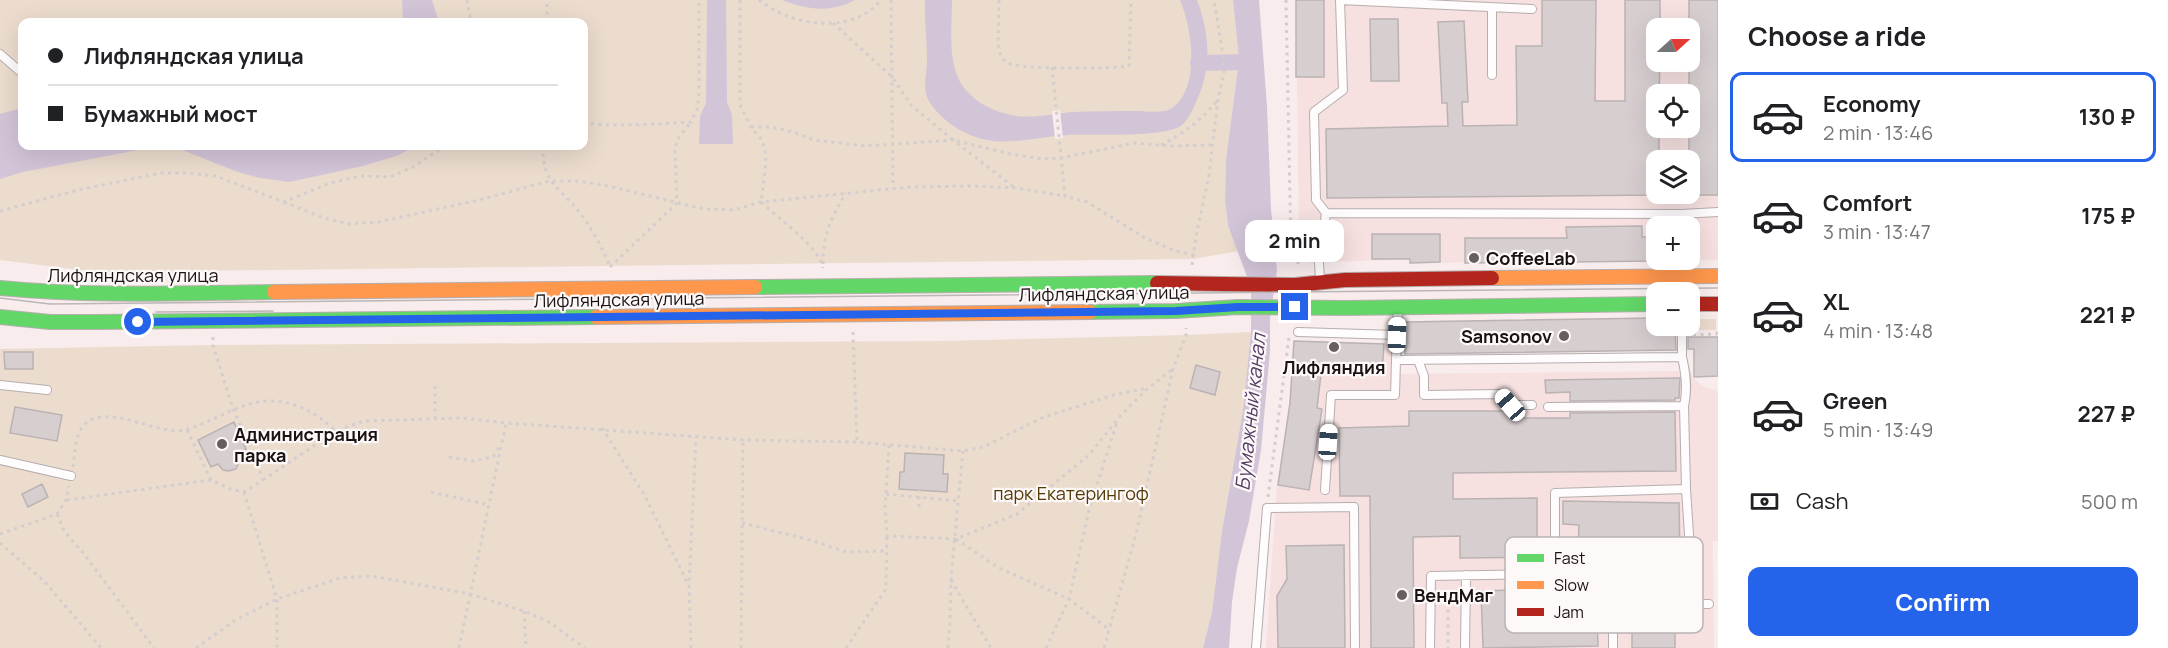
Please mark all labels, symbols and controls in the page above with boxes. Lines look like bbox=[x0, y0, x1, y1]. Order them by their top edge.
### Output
text: Choose a ride bbox=[1748, 17, 1926, 54]
north arrow bbox=[1646, 18, 1700, 72]
map controls bbox=[1646, 18, 1700, 336]
text: Лифляндская улица bbox=[84, 41, 304, 71]
button: locate bbox=[1646, 84, 1700, 138]
text: Economy bbox=[1823, 89, 1921, 119]
icon: car bbox=[1751, 90, 1805, 144]
text: Бумажный мост bbox=[84, 99, 257, 129]
text: 130 ₽ bbox=[2079, 102, 2135, 132]
text: 2 min · 13:46 bbox=[1823, 119, 1933, 146]
button: layers bbox=[1646, 150, 1700, 204]
text: Comfort bbox=[1823, 188, 1912, 218]
icon: car bbox=[1751, 189, 1805, 243]
text: 175 ₽ bbox=[2081, 201, 2135, 231]
button: + bbox=[1646, 216, 1700, 270]
text: 3 min · 13:47 bbox=[1823, 218, 1931, 245]
callout: 2 min bbox=[1246, 220, 1344, 262]
text: 2 min bbox=[1268, 227, 1321, 254]
place label: CoffeeLab bbox=[1486, 246, 1576, 270]
marker: CoffeeLab bbox=[1467, 251, 1481, 265]
street label: Лифляндская улица bbox=[48, 263, 218, 287]
street label: Лифляндская улица bbox=[1018, 280, 1190, 306]
button: − bbox=[1646, 282, 1700, 336]
street label: Лифляндская улица bbox=[533, 286, 705, 312]
text: XL bbox=[1823, 287, 1849, 317]
icon: car bbox=[1751, 288, 1805, 342]
route end bbox=[1281, 293, 1308, 320]
text: 221 ₽ bbox=[2080, 300, 2135, 330]
route start bbox=[124, 308, 151, 335]
car bbox=[1387, 317, 1407, 353]
text: 4 min · 13:48 bbox=[1823, 317, 1933, 344]
place label: Samsonov bbox=[1461, 324, 1552, 348]
marker: Samsonov bbox=[1557, 329, 1571, 343]
water label: Бумажный канал bbox=[1228, 331, 1272, 492]
marker: Лифляндия bbox=[1327, 340, 1341, 354]
place label: Лифляндия bbox=[1283, 355, 1385, 379]
car bbox=[1491, 386, 1529, 424]
text: Green bbox=[1823, 386, 1888, 416]
icon: car bbox=[1751, 387, 1805, 441]
text: 227 ₽ bbox=[2078, 399, 2135, 429]
text: 5 min · 13:49 bbox=[1823, 416, 1933, 443]
place label: Администрация парка bbox=[234, 422, 378, 467]
car bbox=[1318, 423, 1338, 461]
marker: Администрация парка bbox=[215, 437, 229, 451]
park label: парк Екатерингоф bbox=[993, 481, 1149, 505]
icon: cash bbox=[1748, 485, 1781, 518]
text: Cash bbox=[1796, 486, 1849, 516]
text: 500 m bbox=[2081, 488, 2138, 515]
legend bbox=[1505, 537, 1703, 633]
text: Fast bbox=[1554, 547, 1585, 569]
button: Confirm bbox=[1748, 567, 2138, 636]
text: Slow bbox=[1554, 574, 1589, 596]
place label: ВендМаг bbox=[1414, 583, 1494, 607]
marker: ВендМаг bbox=[1395, 588, 1409, 602]
text: Jam bbox=[1554, 601, 1584, 623]

